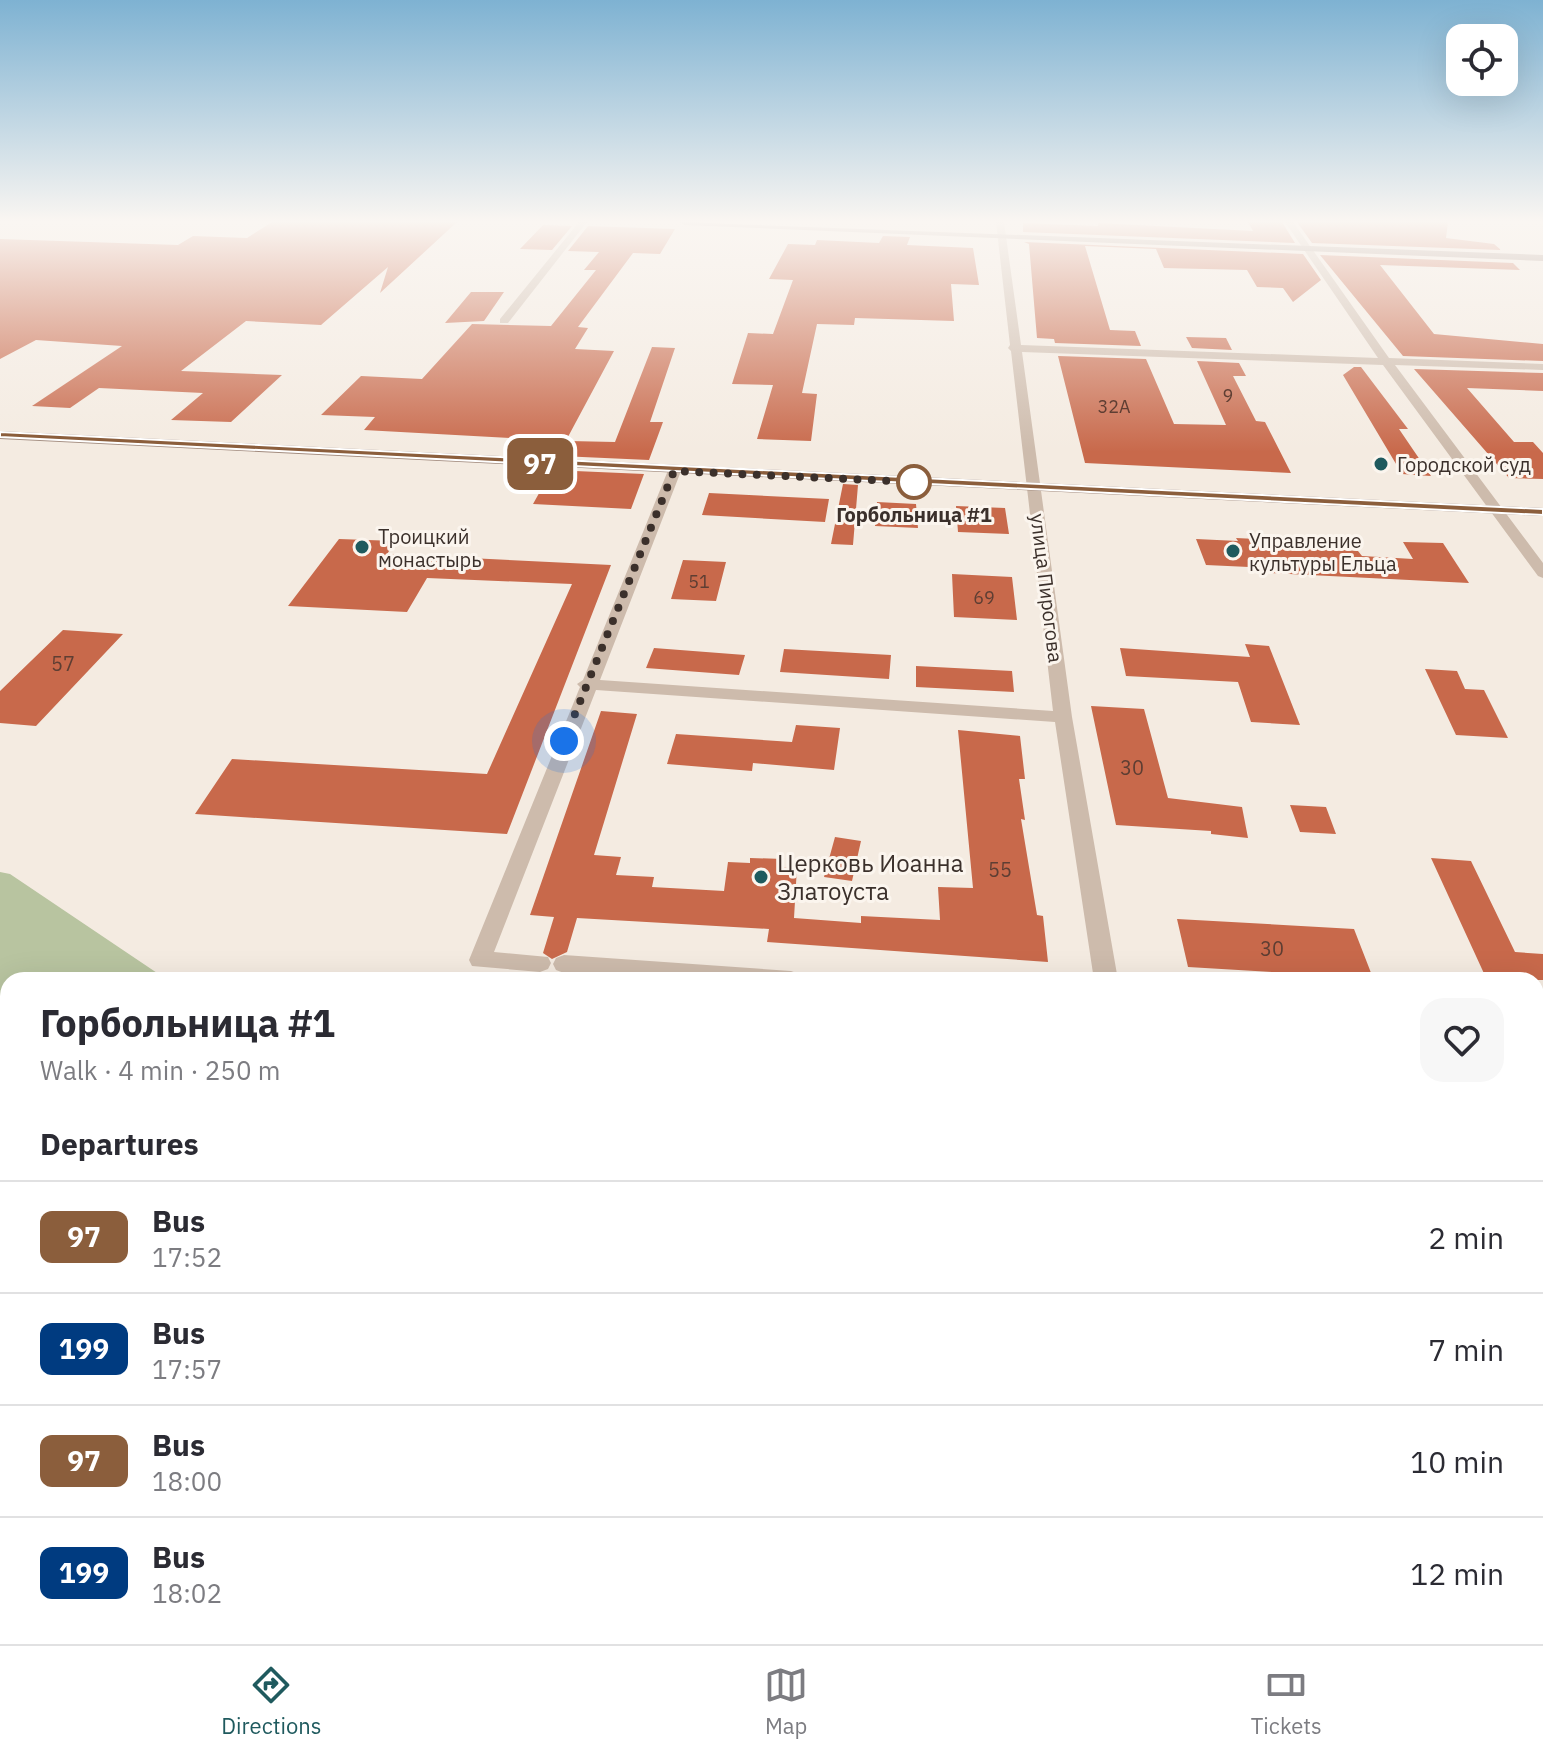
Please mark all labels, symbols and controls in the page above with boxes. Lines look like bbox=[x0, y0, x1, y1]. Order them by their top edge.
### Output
map controls bbox=[1446, 24, 1518, 96]
button: locate bbox=[1446, 24, 1518, 96]
house number: 9 bbox=[1223, 384, 1233, 407]
house number: 32А bbox=[1097, 395, 1131, 418]
line badge: 97 bbox=[504, 438, 576, 490]
text: 97 bbox=[523, 445, 557, 482]
place label: Городской суд bbox=[1397, 451, 1531, 478]
marker: Городской суд bbox=[1372, 455, 1390, 473]
marker: Горбольница #1 bbox=[897, 465, 931, 499]
place label: Горбольница #1 bbox=[836, 501, 992, 528]
street label: улица Пирогова bbox=[1024, 512, 1070, 664]
place label: Троицкий монастырь bbox=[378, 523, 482, 573]
place label: Управление культуры Ельца bbox=[1249, 527, 1397, 577]
marker: Троицкий монастырь bbox=[353, 538, 371, 556]
marker: Управление культуры Ельца bbox=[1224, 542, 1242, 560]
house number: 51 bbox=[688, 570, 710, 593]
house number: 69 bbox=[973, 586, 995, 609]
house number: 57 bbox=[51, 650, 75, 677]
your location bbox=[544, 721, 584, 761]
house number: 30 bbox=[1120, 754, 1144, 781]
place label: Церковь Иоанна Златоуста bbox=[777, 847, 964, 907]
house number: 55 bbox=[988, 856, 1012, 883]
marker: Церковь Иоанна Златоуста bbox=[752, 868, 770, 886]
house number: 30 bbox=[1260, 935, 1284, 962]
text: Горбольница #1 bbox=[40, 998, 335, 1047]
button: heart bbox=[1420, 998, 1504, 1082]
text: Walk · 4 min · 250 m bbox=[40, 1053, 280, 1087]
text: Departures bbox=[40, 1124, 199, 1163]
text: Bus bbox=[152, 1201, 205, 1240]
text: 97 bbox=[67, 1218, 101, 1255]
text: 2 min bbox=[1428, 1218, 1504, 1257]
text: 17:52 bbox=[152, 1240, 222, 1274]
text: Bus bbox=[152, 1313, 205, 1352]
text: 199 bbox=[59, 1330, 109, 1367]
text: 7 min bbox=[1428, 1330, 1504, 1369]
text: 17:57 bbox=[152, 1352, 222, 1386]
text: Bus bbox=[152, 1425, 205, 1464]
text: 97 bbox=[67, 1442, 101, 1479]
text: 10 min bbox=[1410, 1442, 1504, 1481]
text: 18:00 bbox=[152, 1464, 222, 1498]
text: Bus bbox=[152, 1537, 205, 1576]
text: 199 bbox=[59, 1554, 109, 1591]
text: 12 min bbox=[1410, 1554, 1504, 1593]
text: 18:02 bbox=[152, 1576, 222, 1610]
tab: Directions bbox=[221, 1663, 321, 1740]
tab: Map bbox=[764, 1663, 808, 1740]
tab: Tickets bbox=[1251, 1663, 1322, 1740]

